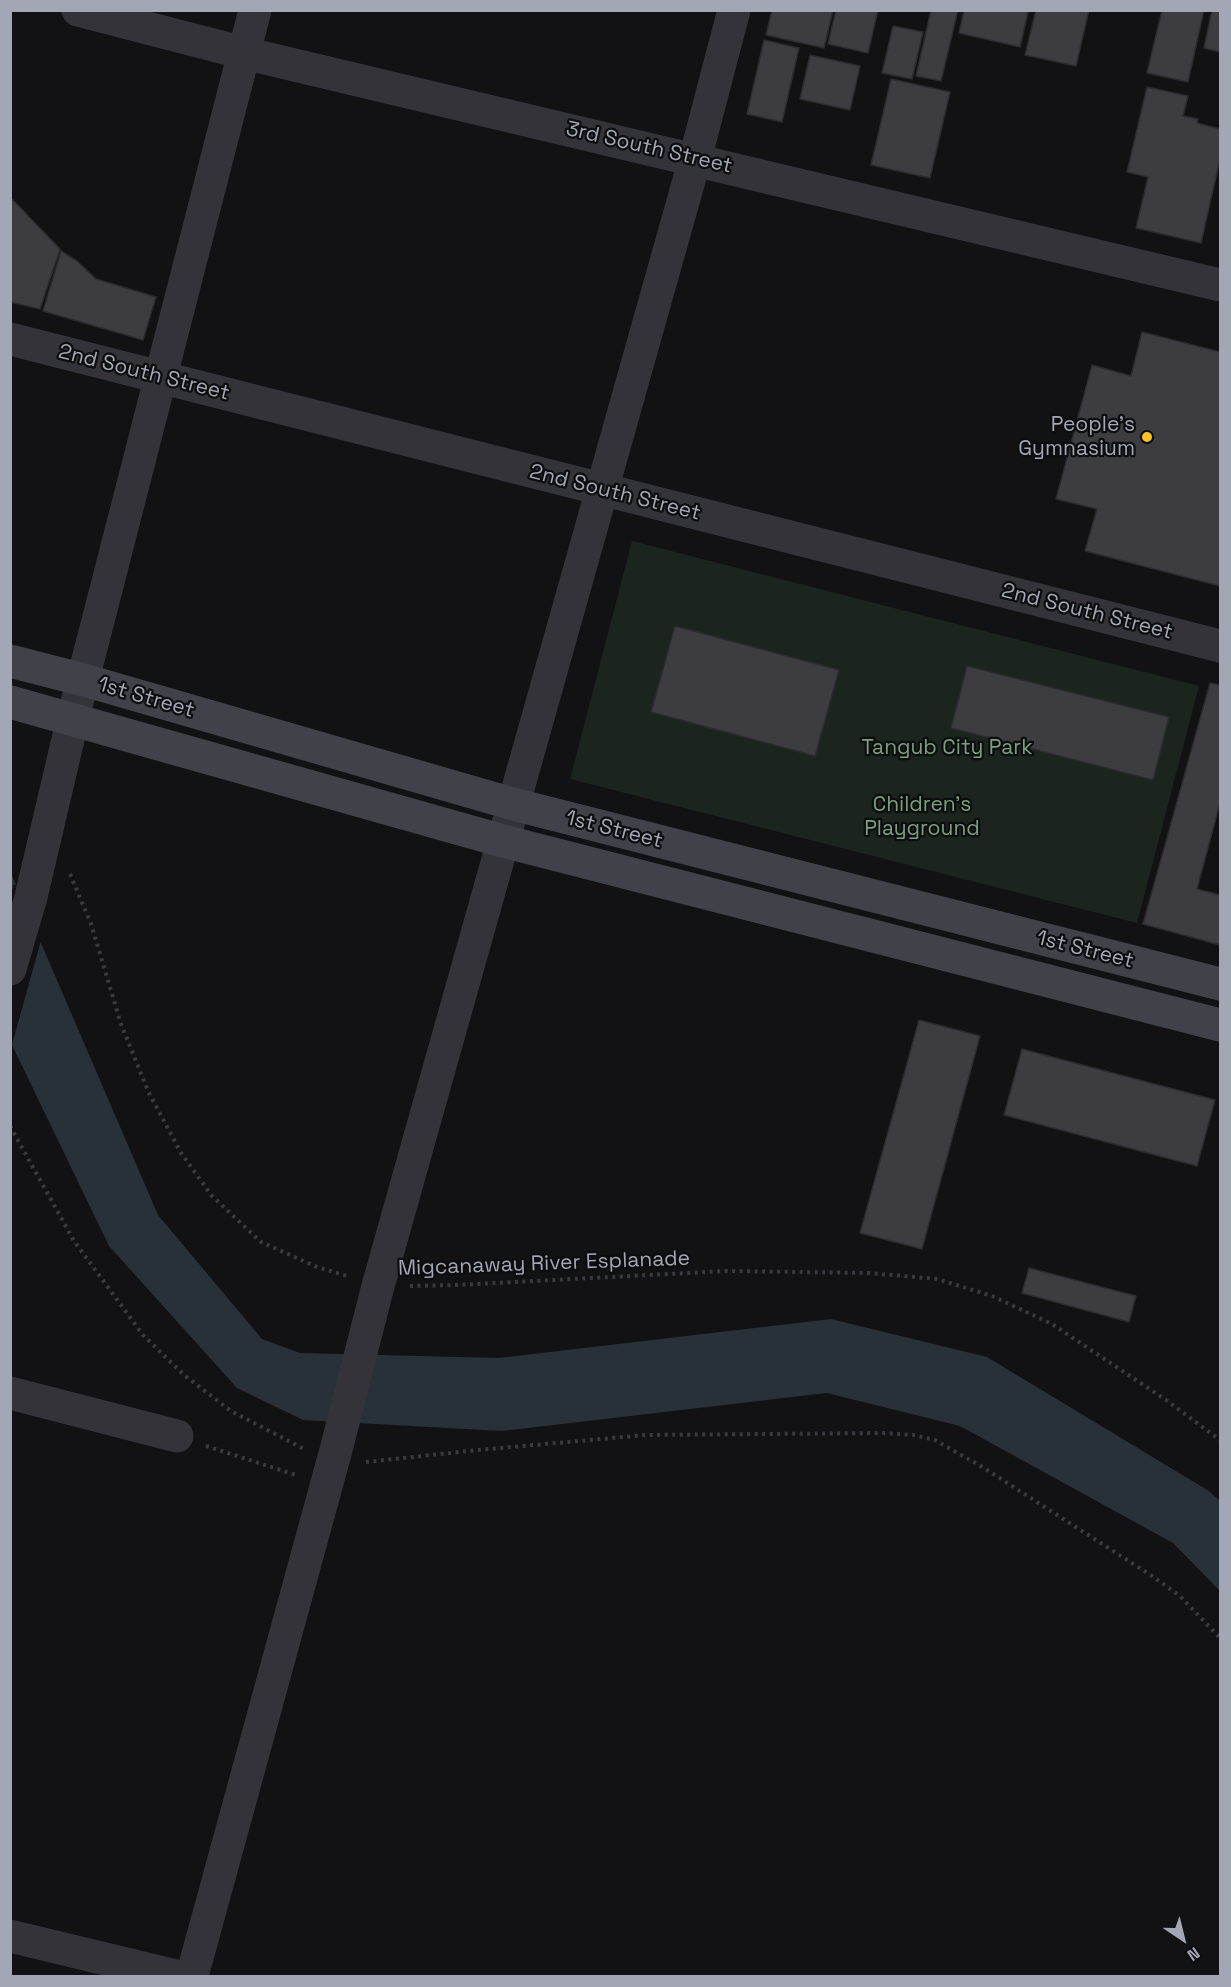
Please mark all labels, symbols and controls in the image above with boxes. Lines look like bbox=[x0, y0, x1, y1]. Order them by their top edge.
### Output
street label: 3rd South Street bbox=[563, 117, 735, 179]
street label: 2nd South Street bbox=[56, 340, 232, 406]
place label: People's Gymnasium bbox=[1018, 412, 1135, 462]
marker: People's Gymnasium bbox=[1140, 430, 1154, 444]
street label: 2nd South Street bbox=[527, 460, 703, 526]
street label: 2nd South Street bbox=[999, 579, 1175, 645]
street label: 1st Street bbox=[95, 672, 197, 724]
park label: Tangub City Park bbox=[862, 735, 1032, 761]
park label: Children's Playground bbox=[864, 792, 980, 842]
street label: 1st Street bbox=[563, 806, 665, 854]
street label: 1st Street bbox=[1034, 926, 1136, 974]
street label: Migcanaway River Esplanade bbox=[398, 1246, 690, 1282]
north arrow bbox=[1153, 1909, 1213, 1969]
text: N bbox=[1183, 1942, 1204, 1966]

